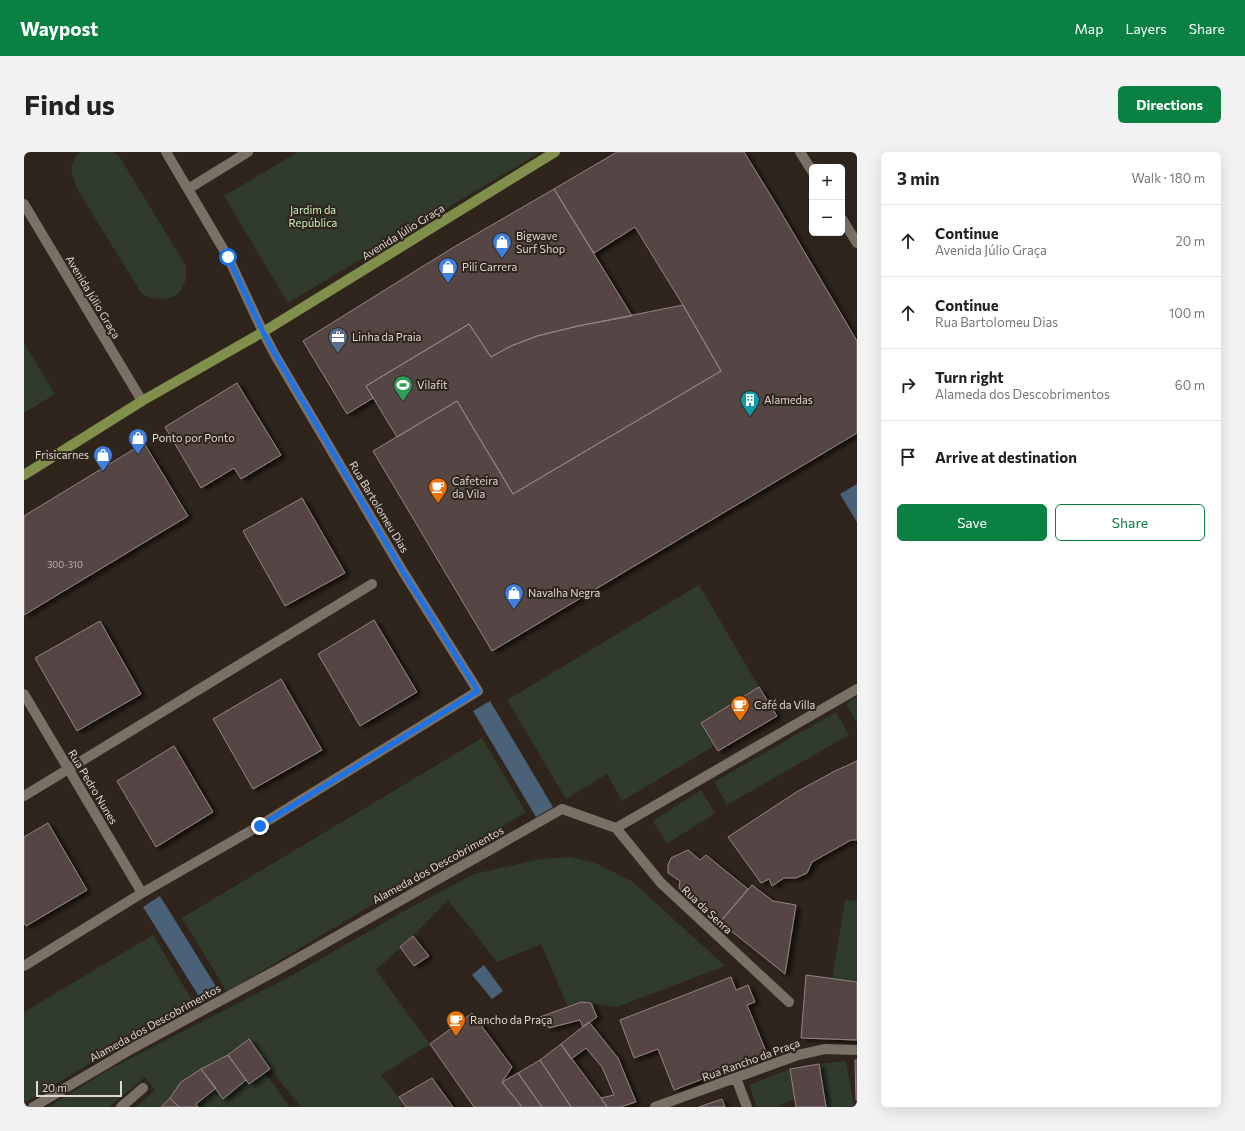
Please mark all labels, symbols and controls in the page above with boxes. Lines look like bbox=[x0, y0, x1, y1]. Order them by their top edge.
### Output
text: Waypost bbox=[20, 17, 98, 40]
text: Map bbox=[1075, 20, 1103, 37]
text: Layers bbox=[1125, 20, 1167, 37]
text: Share bbox=[1189, 20, 1225, 37]
button: Directions bbox=[1118, 86, 1221, 123]
text: Find us bbox=[24, 87, 115, 121]
map controls bbox=[809, 164, 845, 236]
button: + bbox=[809, 164, 845, 200]
text: 3 min bbox=[897, 168, 940, 189]
text: Walk · 180 m bbox=[1131, 170, 1205, 186]
button: − bbox=[809, 200, 845, 236]
street label: Avenida Júlio Graça bbox=[359, 201, 447, 263]
park label: Jardim da República bbox=[289, 203, 337, 229]
text: Continue bbox=[935, 224, 999, 242]
place label: Bigwave Surf Shop bbox=[516, 229, 565, 255]
icon: ahead bbox=[897, 230, 919, 252]
shop icon: Bigwave Surf Shop bbox=[491, 231, 513, 259]
text: 20 m bbox=[1176, 233, 1205, 249]
text: Avenida Júlio Graça bbox=[935, 242, 1047, 258]
route start bbox=[219, 248, 237, 266]
street label: Avenida Júlio Graça bbox=[63, 253, 123, 341]
shop icon: Pili Carrera bbox=[437, 256, 459, 284]
place label: Pili Carrera bbox=[462, 260, 517, 273]
text: Continue bbox=[935, 296, 999, 314]
icon: ahead bbox=[897, 302, 919, 324]
text: 100 m bbox=[1169, 305, 1205, 321]
text: Rua Bartolomeu Dias bbox=[935, 314, 1058, 330]
office icon: Linha da Praia bbox=[327, 326, 349, 354]
place label: Linha da Praia bbox=[352, 330, 421, 343]
text: Turn right bbox=[935, 368, 1004, 386]
sports icon: Vilafit bbox=[392, 374, 414, 402]
icon: right bbox=[897, 374, 919, 396]
text: 60 m bbox=[1175, 377, 1205, 393]
place label: Vilafit bbox=[417, 378, 448, 391]
text: Alameda dos Descobrimentos bbox=[935, 386, 1110, 402]
building icon: Alamedas bbox=[739, 389, 761, 417]
place label: Alamedas bbox=[764, 393, 813, 406]
shop icon: Ponto por Ponto bbox=[127, 427, 149, 455]
place label: Ponto por Ponto bbox=[152, 431, 235, 444]
shop icon: Frisicarnes bbox=[92, 444, 114, 472]
icon: arrive bbox=[897, 446, 919, 468]
place label: Frisicarnes bbox=[35, 448, 89, 461]
text: Arrive at destination bbox=[935, 448, 1077, 466]
street label: Rua Bartolomeu Dias bbox=[347, 459, 412, 555]
place label: Cafeteira da Vila bbox=[452, 474, 498, 500]
cafe icon: Cafeteira da Vila bbox=[427, 476, 449, 504]
button: Save bbox=[897, 504, 1047, 541]
button: Share bbox=[1055, 504, 1205, 541]
house number: 300-310 bbox=[47, 559, 83, 570]
shop icon: Navalha Negra bbox=[503, 582, 525, 610]
place label: Navalha Negra bbox=[528, 586, 600, 599]
cafe icon: Café da Villa bbox=[729, 694, 751, 722]
place label: Café da Villa bbox=[754, 698, 815, 711]
street label: Rua Pedro Nunes bbox=[66, 747, 121, 826]
route end bbox=[251, 817, 269, 835]
street label: Alameda dos Descobrimentos bbox=[370, 823, 506, 906]
street label: Rua da Senra bbox=[679, 883, 735, 936]
street label: Alameda dos Descobrimentos bbox=[87, 981, 223, 1064]
cafe icon: Rancho da Praça bbox=[445, 1009, 467, 1037]
place label: Rancho da Praça bbox=[470, 1013, 552, 1026]
street label: Rua Rancho da Praça bbox=[700, 1036, 802, 1083]
scale bar bbox=[36, 1079, 122, 1098]
text: 20 m bbox=[42, 1081, 67, 1094]

